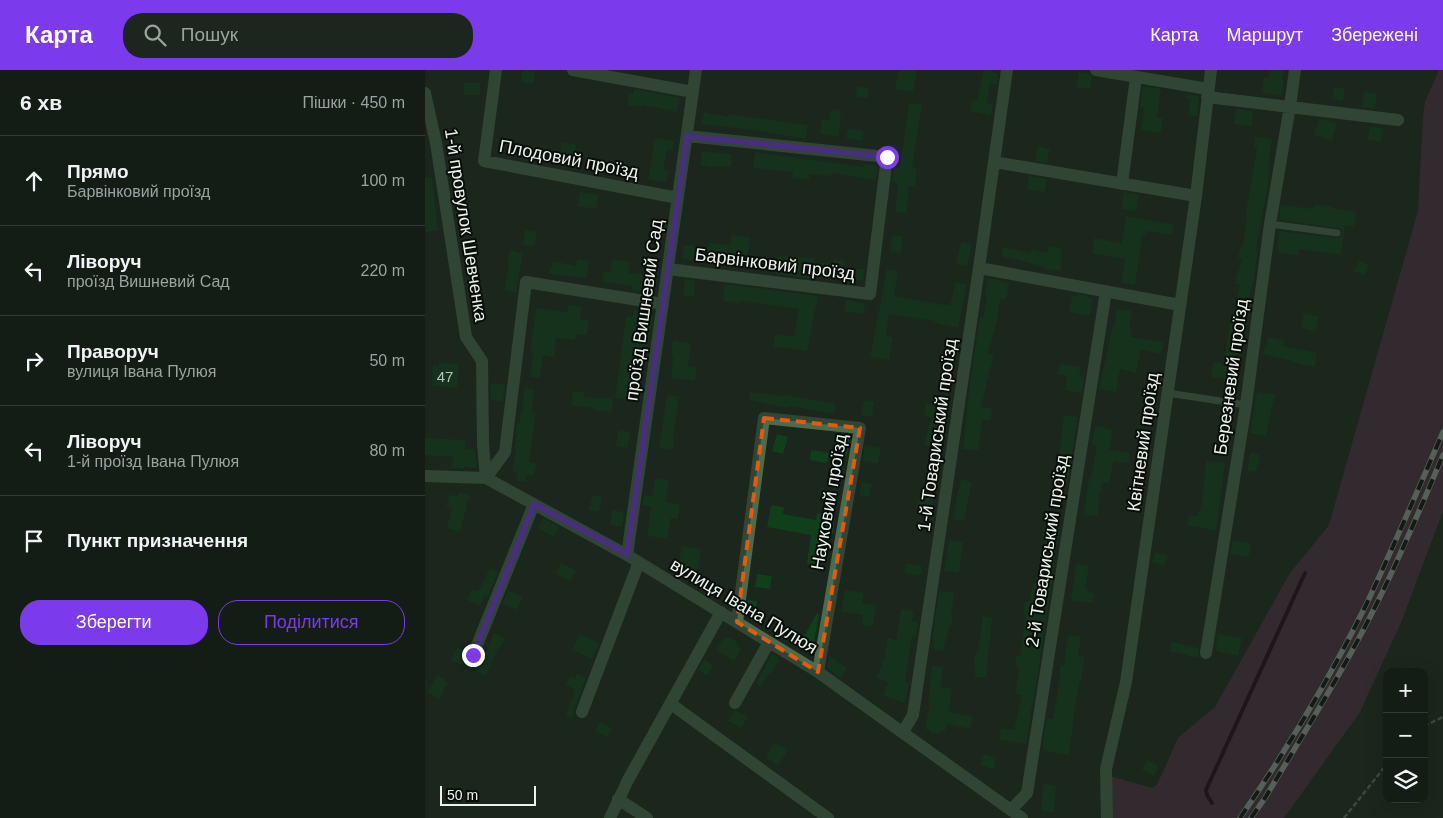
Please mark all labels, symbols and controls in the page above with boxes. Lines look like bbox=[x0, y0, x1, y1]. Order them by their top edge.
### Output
search box bbox=[123, 13, 473, 58]
text: Карта bbox=[25, 21, 93, 48]
icon: search bbox=[141, 21, 169, 49]
text: Пошук bbox=[181, 24, 238, 45]
text: Карта bbox=[1150, 25, 1198, 45]
text: Маршрут bbox=[1226, 25, 1303, 45]
text: Збережені bbox=[1331, 25, 1418, 45]
text: 6 хв bbox=[20, 91, 62, 114]
text: Пішки · 450 m bbox=[302, 94, 405, 111]
street label: 1-й провулок Шевченка bbox=[441, 127, 491, 324]
street label: Плодовий проїзд bbox=[498, 136, 641, 182]
route start bbox=[876, 146, 899, 169]
text: Прямо bbox=[67, 161, 129, 182]
icon: ahead bbox=[20, 167, 48, 195]
text: 100 m bbox=[361, 172, 405, 189]
text: Барвінковий проїзд bbox=[67, 183, 210, 200]
street label: проїзд Вишневий Сад bbox=[621, 218, 667, 402]
street label: Барвінковий проїзд bbox=[694, 244, 857, 284]
text: Ліворуч bbox=[67, 251, 142, 272]
icon: left bbox=[20, 257, 48, 285]
text: 220 m bbox=[361, 262, 405, 279]
text: проїзд Вишневий Сад bbox=[67, 273, 230, 290]
street label: Березневий проїзд bbox=[1210, 297, 1252, 456]
street label: 1-й Товариський проїзд bbox=[914, 337, 961, 533]
text: Праворуч bbox=[67, 341, 159, 362]
icon: right bbox=[20, 347, 48, 375]
text: 50 m bbox=[369, 352, 405, 369]
text: вулиця Івана Пулюя bbox=[67, 363, 216, 380]
house number: 47 bbox=[437, 368, 453, 385]
street label: Квітневий проїзд bbox=[1123, 371, 1163, 513]
text: Ліворуч bbox=[67, 431, 142, 452]
street label: Науковий проїзд bbox=[807, 432, 851, 572]
icon: left bbox=[20, 437, 48, 465]
text: 80 m bbox=[369, 442, 405, 459]
text: 1-й проїзд Івана Пулюя bbox=[67, 453, 239, 470]
street label: 2-й Товариський проїзд bbox=[1022, 453, 1072, 649]
icon: arrive bbox=[20, 527, 48, 555]
text: Пункт призначення bbox=[67, 530, 248, 551]
street label: вулиця Івана Пулюя bbox=[667, 554, 821, 658]
button: Зберегти bbox=[20, 600, 208, 645]
button: Поділитися bbox=[218, 600, 405, 645]
route end bbox=[462, 644, 485, 667]
map controls bbox=[1383, 668, 1428, 803]
button: + bbox=[1383, 668, 1428, 713]
button: − bbox=[1383, 713, 1428, 758]
button: layers bbox=[1383, 758, 1428, 803]
scale bar bbox=[440, 783, 536, 806]
text: 50 m bbox=[447, 787, 478, 803]

